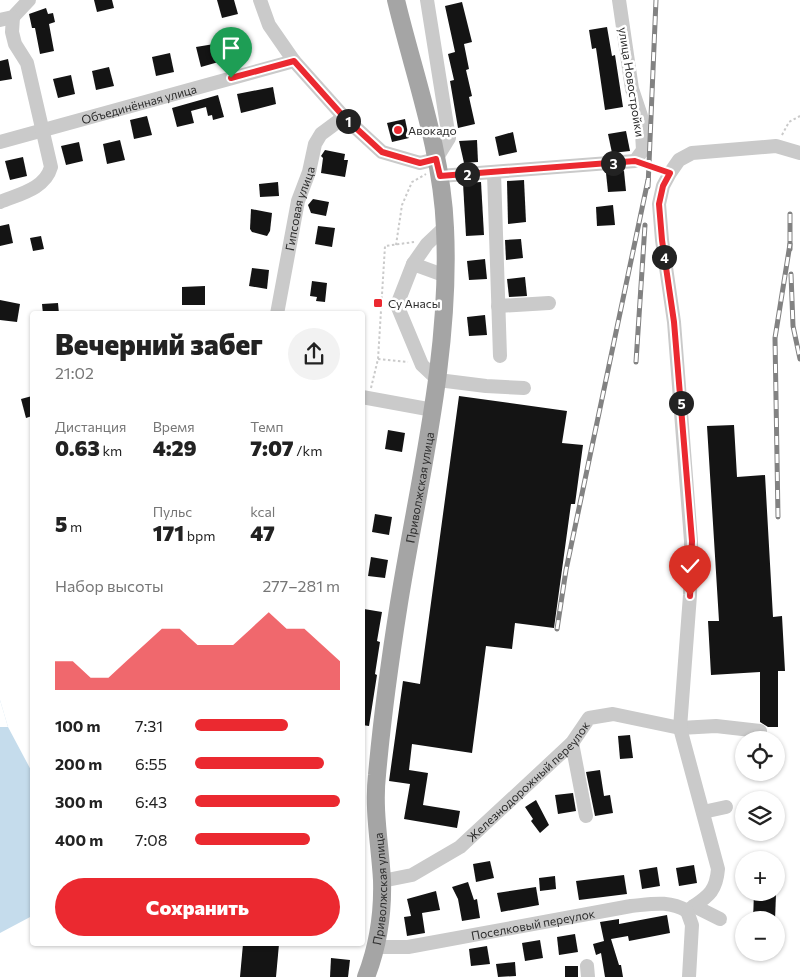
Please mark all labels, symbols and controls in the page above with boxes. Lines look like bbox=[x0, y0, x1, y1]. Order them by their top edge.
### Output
street label: улица Новостройки bbox=[616, 26, 648, 138]
pin bbox=[210, 27, 252, 78]
icon: arrive bbox=[217, 34, 245, 62]
street label: Объединённая улица bbox=[80, 81, 198, 126]
pin: 1 bbox=[336, 108, 360, 134]
text: 1 bbox=[345, 113, 352, 130]
place label: Авокадо bbox=[408, 123, 457, 137]
marker: Авокадо bbox=[392, 124, 404, 136]
pin: 3 bbox=[600, 150, 626, 176]
text: 3 bbox=[609, 155, 618, 172]
pin: 2 bbox=[454, 162, 480, 186]
street label: Гипсовая улица bbox=[282, 165, 317, 252]
text: 2 bbox=[464, 166, 471, 183]
pin: 4 bbox=[652, 244, 676, 270]
text: 4 bbox=[660, 249, 669, 266]
place label: Су Анасы bbox=[388, 296, 440, 310]
marker: Су Анасы bbox=[372, 297, 384, 309]
text: Вечерний забег bbox=[55, 327, 263, 361]
button: share bbox=[288, 328, 340, 380]
text: 21:02 bbox=[55, 363, 94, 382]
pin: 5 bbox=[668, 390, 694, 416]
text: 5 bbox=[677, 395, 686, 412]
text: Дистанция bbox=[55, 418, 126, 435]
text: Время bbox=[153, 418, 195, 435]
text: Темп bbox=[250, 418, 284, 435]
street label: Приволжская улица bbox=[402, 431, 436, 544]
text: 0.63 bbox=[55, 435, 100, 460]
text: 4:29 bbox=[153, 435, 197, 460]
text: 7:07 bbox=[250, 435, 294, 460]
text: km bbox=[100, 442, 122, 459]
text: /km bbox=[294, 442, 322, 459]
text: Пульс bbox=[153, 503, 192, 520]
text: kcal bbox=[250, 503, 275, 520]
text: 5 bbox=[55, 511, 67, 536]
text: m bbox=[67, 518, 82, 535]
text: 171 bbox=[153, 520, 184, 545]
text: 47 bbox=[250, 520, 275, 545]
text: bpm bbox=[184, 527, 216, 544]
pin bbox=[669, 545, 711, 596]
icon: check bbox=[676, 552, 704, 580]
text: Набор высоты bbox=[55, 576, 164, 595]
text: 277–281 m bbox=[262, 576, 340, 595]
text: 100 m bbox=[55, 716, 101, 735]
text: 7:31 bbox=[135, 716, 163, 735]
street label: Железнодорожный переулок bbox=[464, 718, 592, 844]
map controls bbox=[735, 731, 785, 961]
button: locate bbox=[735, 731, 785, 781]
text: 200 m bbox=[55, 754, 102, 773]
text: 6:55 bbox=[135, 754, 167, 773]
button: layers bbox=[735, 791, 785, 841]
text: 300 m bbox=[55, 792, 103, 811]
text: 6:43 bbox=[135, 792, 167, 811]
text: 400 m bbox=[55, 830, 103, 849]
text: 7:08 bbox=[135, 830, 167, 849]
street label: Приволжская улица bbox=[369, 832, 389, 946]
button: + bbox=[735, 851, 785, 901]
button: Сохранить bbox=[55, 878, 340, 936]
street label: Поселковый переулок bbox=[470, 906, 597, 942]
button: − bbox=[735, 911, 785, 961]

